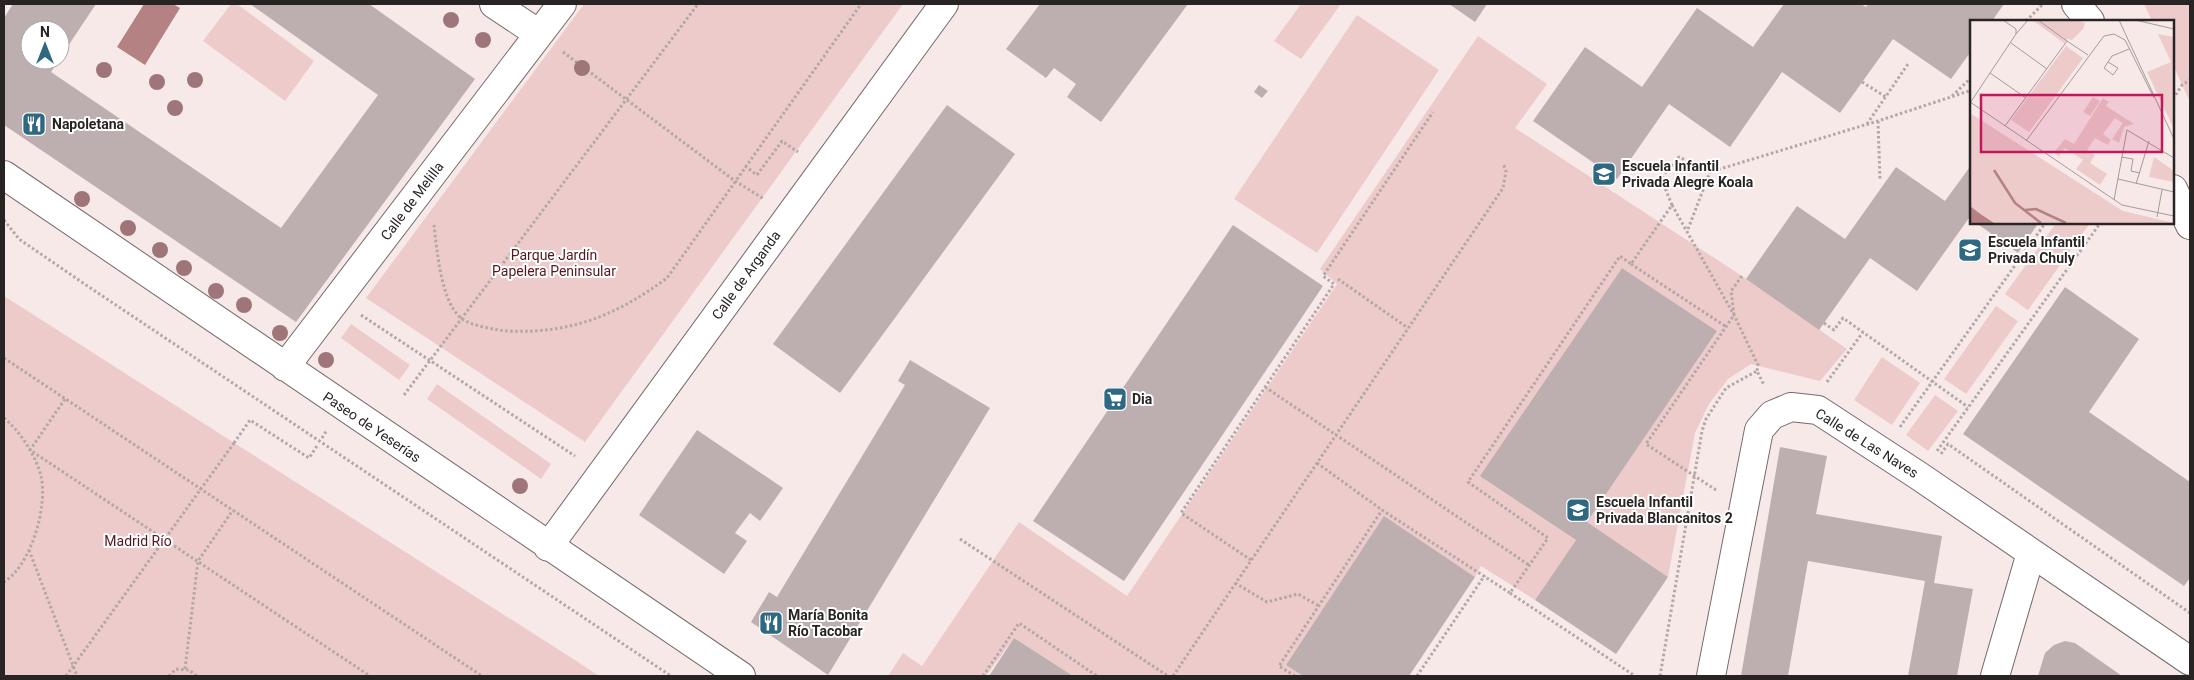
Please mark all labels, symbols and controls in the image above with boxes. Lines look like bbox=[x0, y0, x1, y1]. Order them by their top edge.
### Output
north arrow bbox=[20, 20, 70, 70]
inset map bbox=[1970, 20, 2174, 224]
text: N bbox=[40, 24, 50, 40]
restaurant icon: Napoletana bbox=[21, 111, 47, 137]
place label: Napoletana bbox=[52, 116, 124, 132]
place label: Escuela Infantil Privada Alegre Koala bbox=[1622, 158, 1754, 190]
street label: Calle de Melilla bbox=[377, 159, 447, 243]
school or university icon: Escuela Infantil Privada Alegre Koala bbox=[1591, 161, 1617, 187]
street label: Calle de Arganda bbox=[708, 228, 784, 322]
place label: Escuela Infantil Privada Chuly bbox=[1988, 234, 2085, 266]
school or university icon: Escuela Infantil Privada Chuly bbox=[1957, 237, 1983, 263]
park label: Parque Jardín Papelera Peninsular bbox=[492, 247, 616, 279]
supermarket icon: Dia bbox=[1102, 386, 1128, 412]
street label: Paseo de Yeserías bbox=[320, 388, 424, 466]
place label: Dia bbox=[1132, 391, 1153, 407]
street label: Calle de Las Naves bbox=[1813, 405, 1921, 481]
place label: Escuela Infantil Privada Blancanitos 2 bbox=[1596, 494, 1733, 526]
school or university icon: Escuela Infantil Privada Blancanitos 2 bbox=[1565, 497, 1591, 523]
park label: Madrid Río bbox=[104, 533, 172, 549]
place label: María Bonita Río Tacobar bbox=[788, 607, 869, 639]
restaurant icon: María Bonita Río Tacobar bbox=[758, 610, 784, 636]

